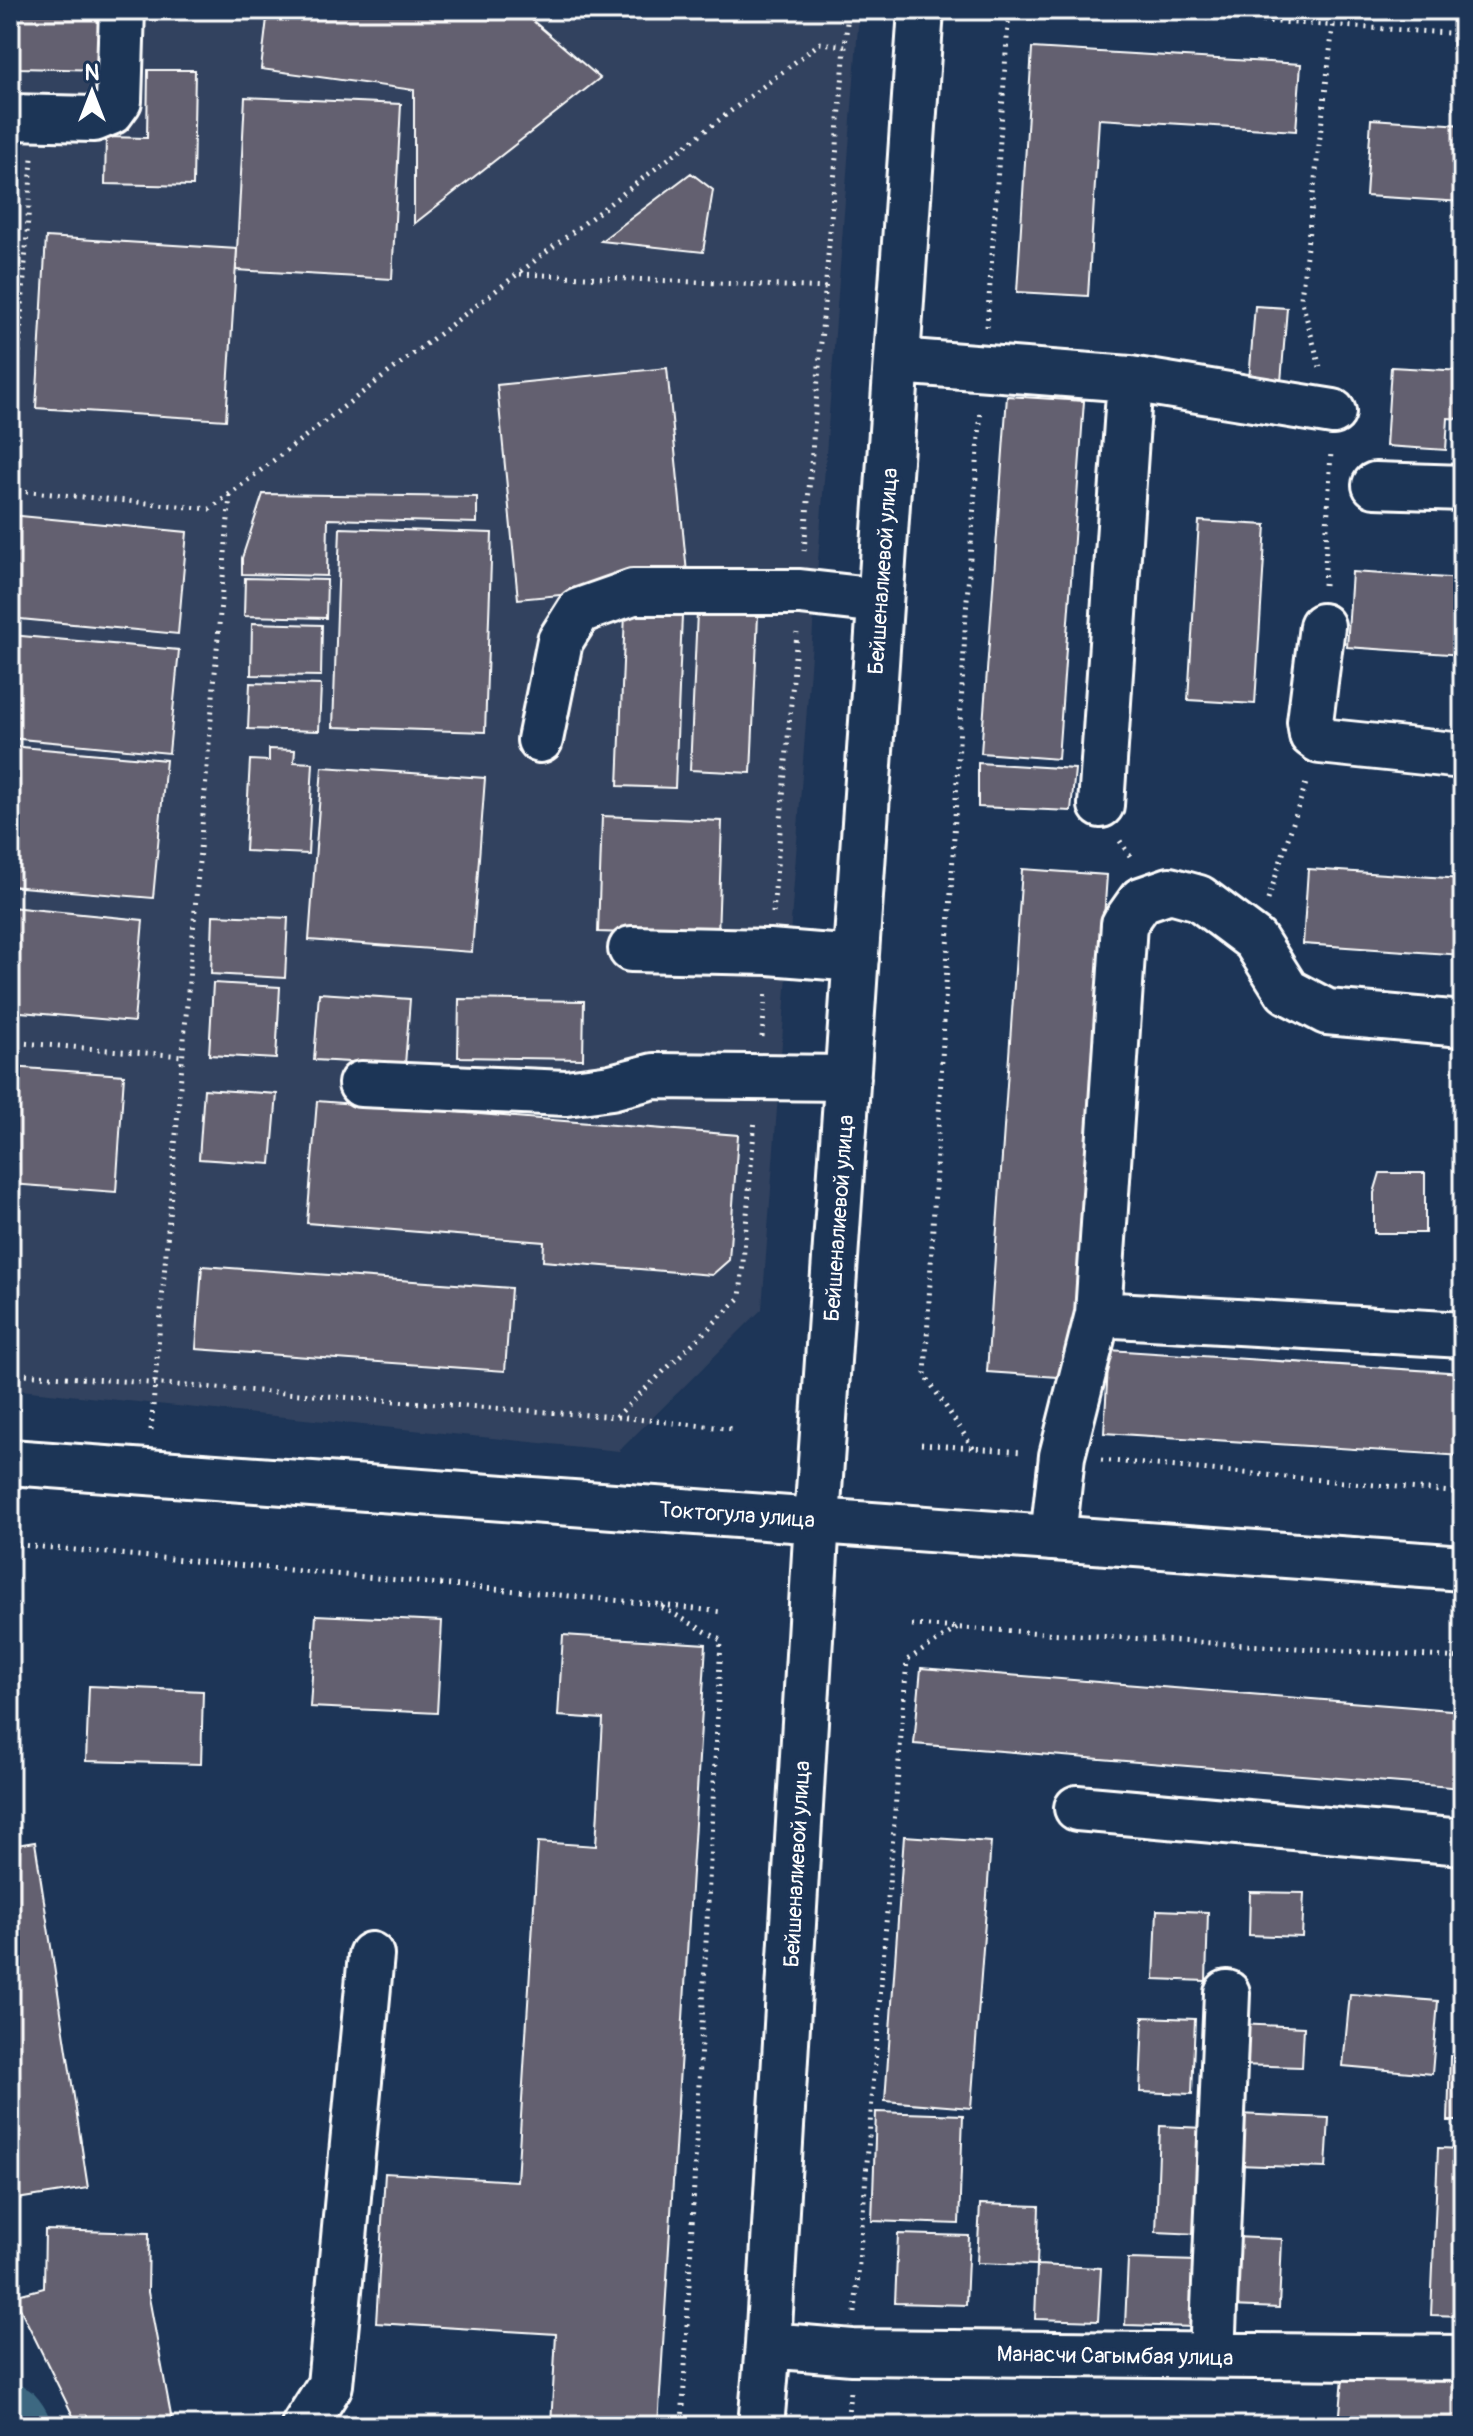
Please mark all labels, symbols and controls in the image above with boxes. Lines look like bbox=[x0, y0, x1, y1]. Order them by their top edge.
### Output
north arrow bbox=[52, 52, 132, 132]
text: N bbox=[85, 59, 100, 87]
street label: Бейшеналиевой улица bbox=[862, 467, 904, 675]
street label: Бейшеналиевой улица bbox=[818, 1114, 860, 1322]
street label: Токтогула улица bbox=[658, 1496, 816, 1534]
street label: Бейшеналиевой улица bbox=[778, 1760, 816, 1968]
street label: Манасчи Сагымбая улица bbox=[996, 2340, 1234, 2372]

